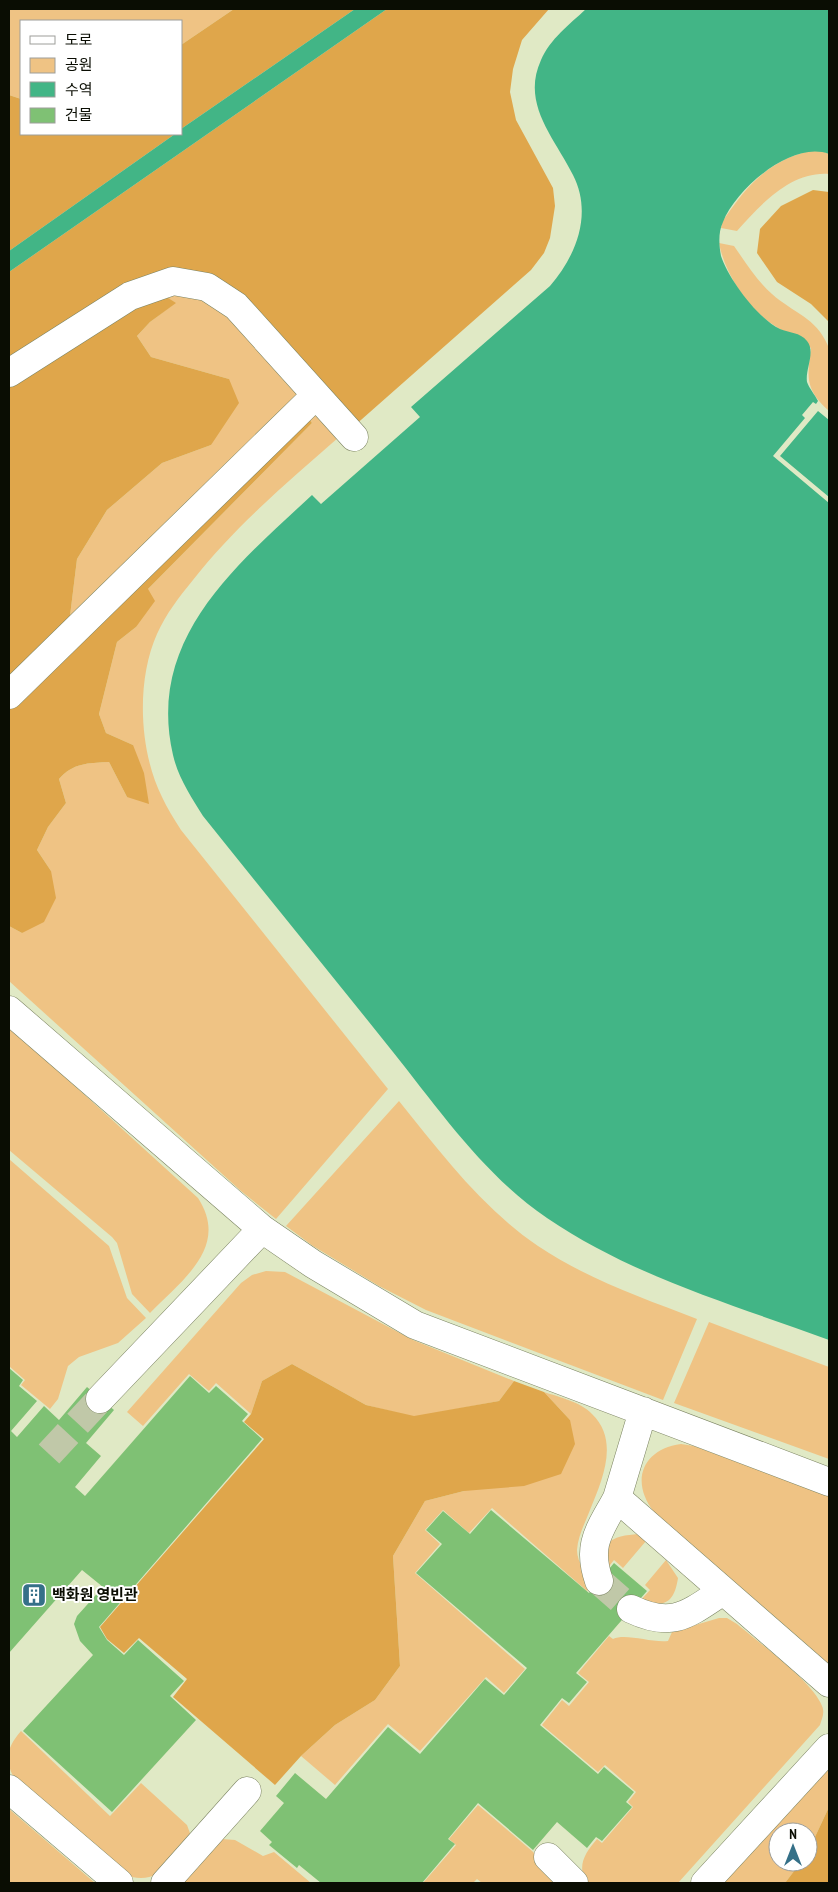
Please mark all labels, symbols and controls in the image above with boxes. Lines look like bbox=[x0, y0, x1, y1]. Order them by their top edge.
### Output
legend bbox=[20, 20, 182, 135]
text: 도로 bbox=[65, 30, 93, 49]
text: 공원 bbox=[65, 55, 93, 74]
text: 수역 bbox=[65, 80, 93, 99]
text: 건물 bbox=[65, 105, 93, 124]
building icon: 백화원 영빈관 bbox=[21, 1582, 47, 1608]
place label: 백화원 영빈관 bbox=[52, 1585, 138, 1604]
north arrow bbox=[768, 1822, 818, 1872]
text: N bbox=[789, 1825, 797, 1843]

